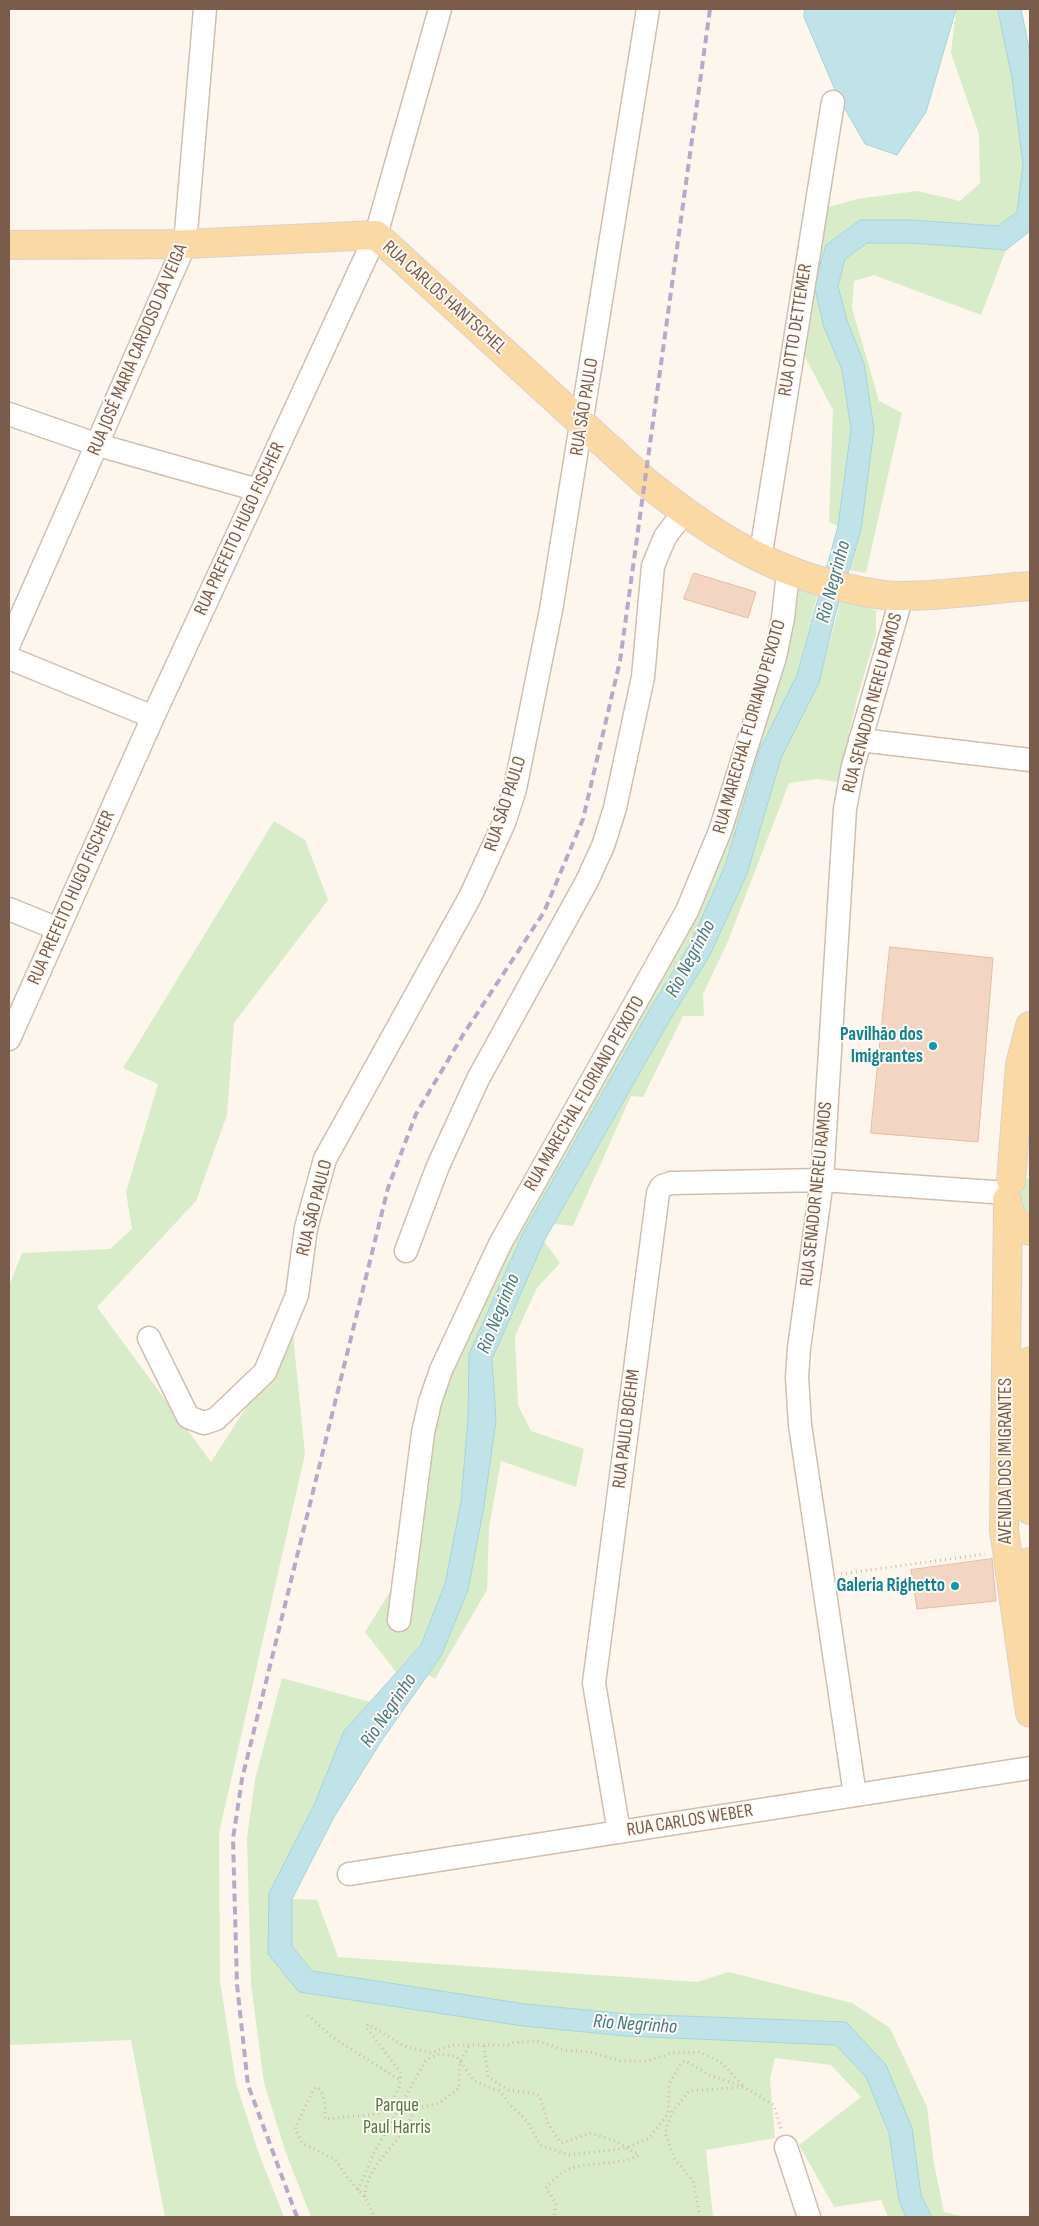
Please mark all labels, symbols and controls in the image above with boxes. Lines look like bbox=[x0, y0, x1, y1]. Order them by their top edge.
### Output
street label: RUA CARLOS HANTSCHEL bbox=[377, 236, 511, 360]
street label: RUA JOSÉ MARIA CARDOSO DA VEIGA bbox=[83, 241, 193, 459]
street label: RUA OTTO DETTEMER bbox=[774, 262, 818, 398]
street label: RUA SÃO PAULO bbox=[566, 356, 604, 458]
street label: RUA PREFEITO HUGO FISCHER bbox=[190, 439, 290, 619]
water label: Rio Negrinho bbox=[812, 538, 856, 626]
street label: RUA SENADOR NEREU RAMOS bbox=[838, 611, 908, 795]
street label: RUA MARECHAL FLORIANO PEIXOTO bbox=[709, 617, 791, 837]
street label: RUA SÃO PAULO bbox=[480, 754, 532, 854]
street label: RUA PREFEITO HUGO FISCHER bbox=[23, 807, 121, 989]
water label: Rio Negrinho bbox=[661, 916, 721, 1002]
street label: RUA MARECHAL FLORIANO PEIXOTO bbox=[520, 992, 650, 1196]
place label: Pavilhão dos Imigrantes bbox=[840, 1024, 923, 1068]
marker: Pavilhão dos Imigrantes bbox=[927, 1040, 939, 1052]
street label: RUA SENADOR NEREU RAMOS bbox=[796, 1101, 838, 1287]
street label: RUA SÃO PAULO bbox=[292, 1157, 338, 1259]
water label: Rio Negrinho bbox=[472, 1271, 526, 1357]
street label: RUA PAULO BOEHM bbox=[608, 1368, 646, 1490]
street label: AVENIDA DOS IMIGRANTES bbox=[995, 1378, 1017, 1544]
place label: Galeria Righetto bbox=[836, 1575, 945, 1597]
marker: Galeria Righetto bbox=[949, 1580, 961, 1592]
water label: Rio Negrinho bbox=[356, 1669, 422, 1753]
street label: RUA CARLOS WEBER bbox=[625, 1800, 755, 1842]
water label: Rio Negrinho bbox=[592, 2010, 678, 2040]
park label: Parque Paul Harris bbox=[363, 2095, 431, 2139]

